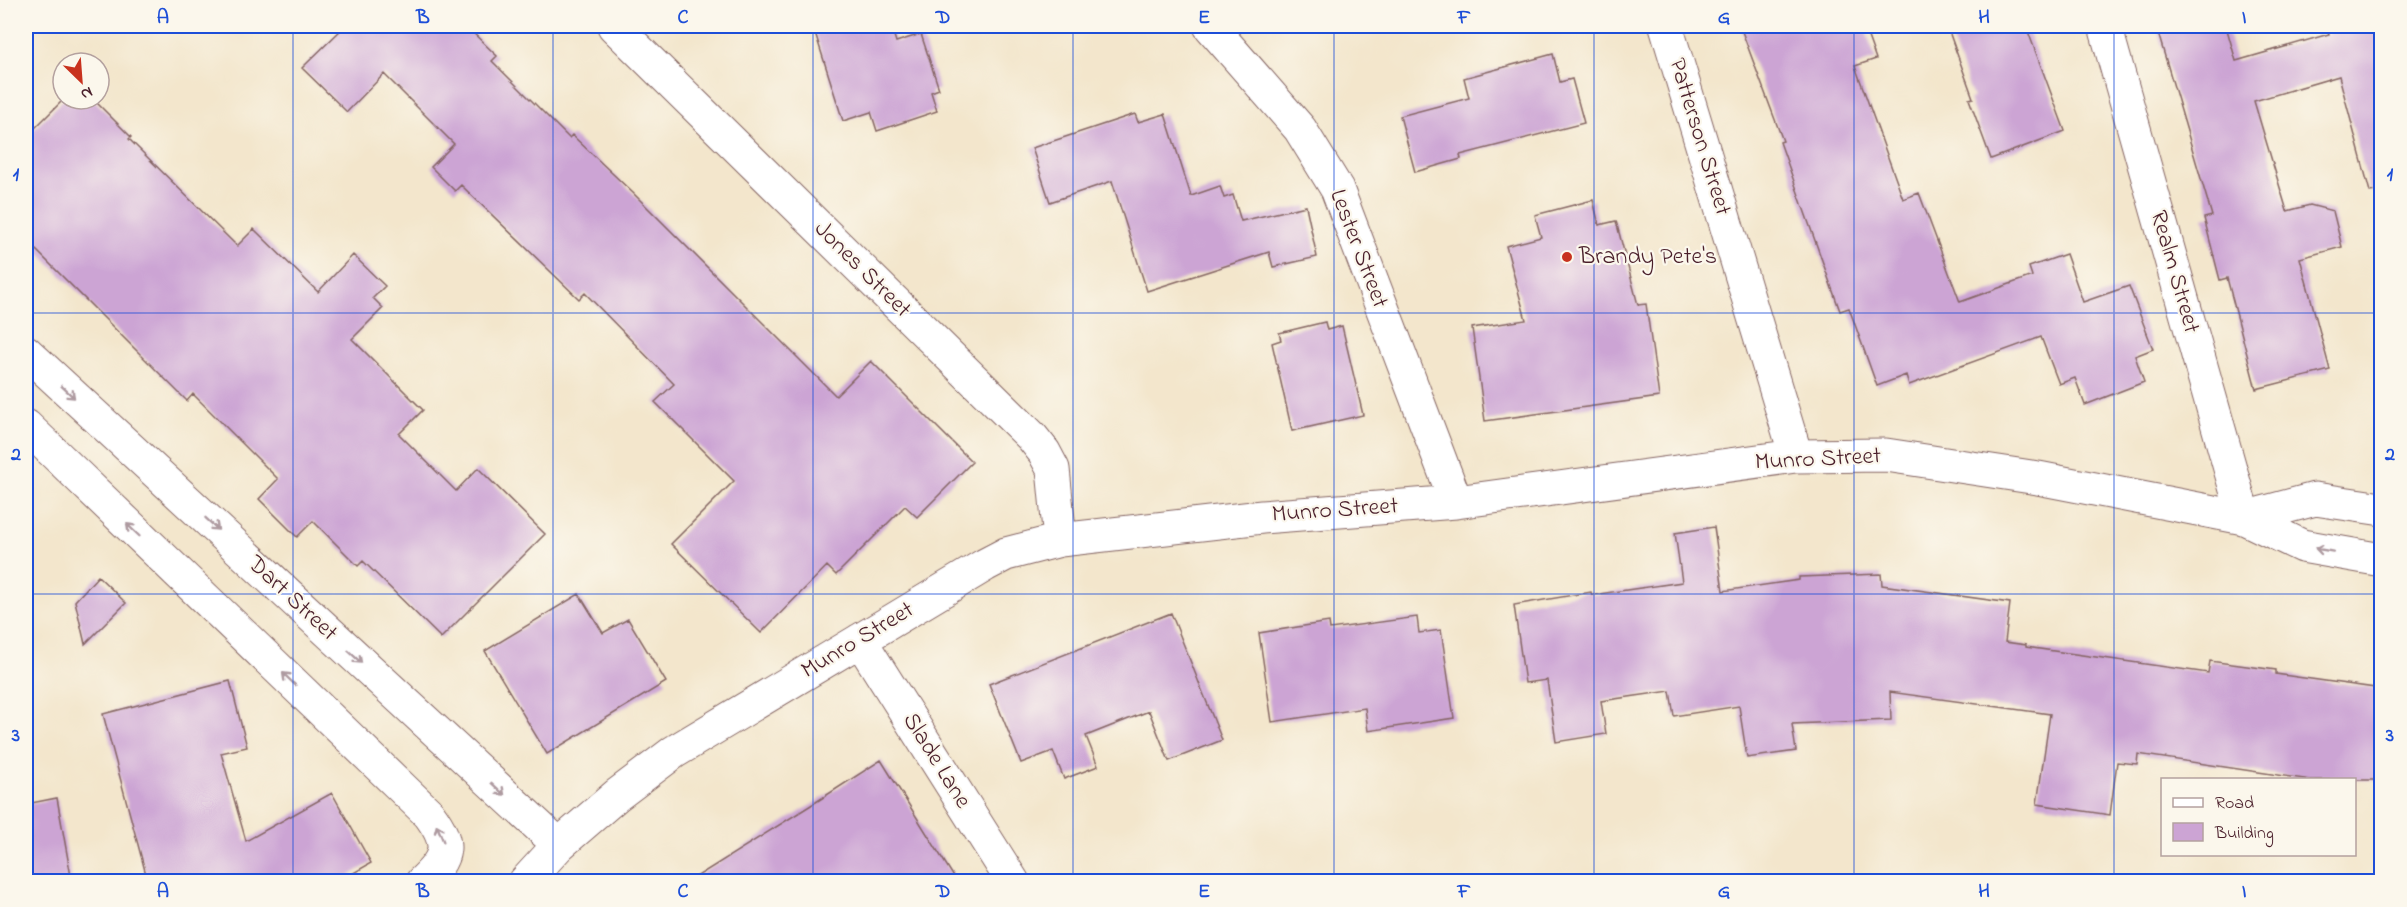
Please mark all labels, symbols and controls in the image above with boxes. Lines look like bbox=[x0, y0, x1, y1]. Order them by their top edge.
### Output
text: A bbox=[157, 4, 169, 33]
text: B bbox=[415, 4, 430, 33]
text: C bbox=[678, 4, 689, 33]
text: D bbox=[935, 4, 950, 33]
text: E bbox=[1198, 4, 1210, 33]
text: F bbox=[1457, 4, 1471, 33]
text: G bbox=[1718, 4, 1731, 33]
text: H bbox=[1978, 4, 1990, 33]
text: I bbox=[2242, 4, 2247, 33]
north arrow bbox=[51, 51, 111, 111]
street label: Patterson Street bbox=[1658, 54, 1740, 220]
text: N bbox=[76, 80, 96, 106]
text: 1 bbox=[13, 161, 20, 190]
text: 1 bbox=[2387, 161, 2394, 190]
street label: Lester Street bbox=[1319, 185, 1397, 313]
street label: Realm Street bbox=[2140, 207, 2208, 337]
street label: Jones Street bbox=[805, 213, 919, 327]
place label: Brandy Pete's bbox=[1578, 240, 1717, 276]
marker: Brandy Pete's bbox=[1560, 250, 1574, 264]
one-way arrow bbox=[61, 385, 76, 399]
street label: Munro Street bbox=[1754, 439, 1882, 481]
text: 2 bbox=[10, 441, 21, 470]
text: 2 bbox=[2384, 441, 2395, 470]
street label: Munro Street bbox=[1271, 489, 1399, 533]
one-way arrow bbox=[204, 517, 219, 531]
one-way arrow bbox=[126, 522, 141, 537]
one-way arrow bbox=[2315, 544, 2334, 555]
street label: Dart Street bbox=[238, 547, 345, 650]
street label: Munro Street bbox=[795, 593, 921, 689]
one-way arrow bbox=[347, 650, 362, 664]
one-way arrow bbox=[282, 673, 297, 687]
street label: Slade Lane bbox=[893, 706, 979, 816]
text: 3 bbox=[11, 722, 20, 751]
text: 3 bbox=[2385, 722, 2394, 751]
legend bbox=[2161, 778, 2356, 856]
one-way arrow bbox=[490, 782, 505, 796]
text: Road bbox=[2215, 791, 2254, 817]
text: Building bbox=[2214, 821, 2274, 848]
one-way arrow bbox=[433, 824, 444, 842]
text: A bbox=[157, 878, 169, 907]
text: B bbox=[415, 878, 430, 907]
text: C bbox=[678, 878, 689, 907]
text: D bbox=[935, 878, 950, 907]
text: E bbox=[1198, 878, 1210, 907]
text: F bbox=[1457, 878, 1471, 907]
text: G bbox=[1718, 878, 1731, 907]
text: H bbox=[1978, 878, 1990, 907]
text: I bbox=[2242, 878, 2247, 907]

